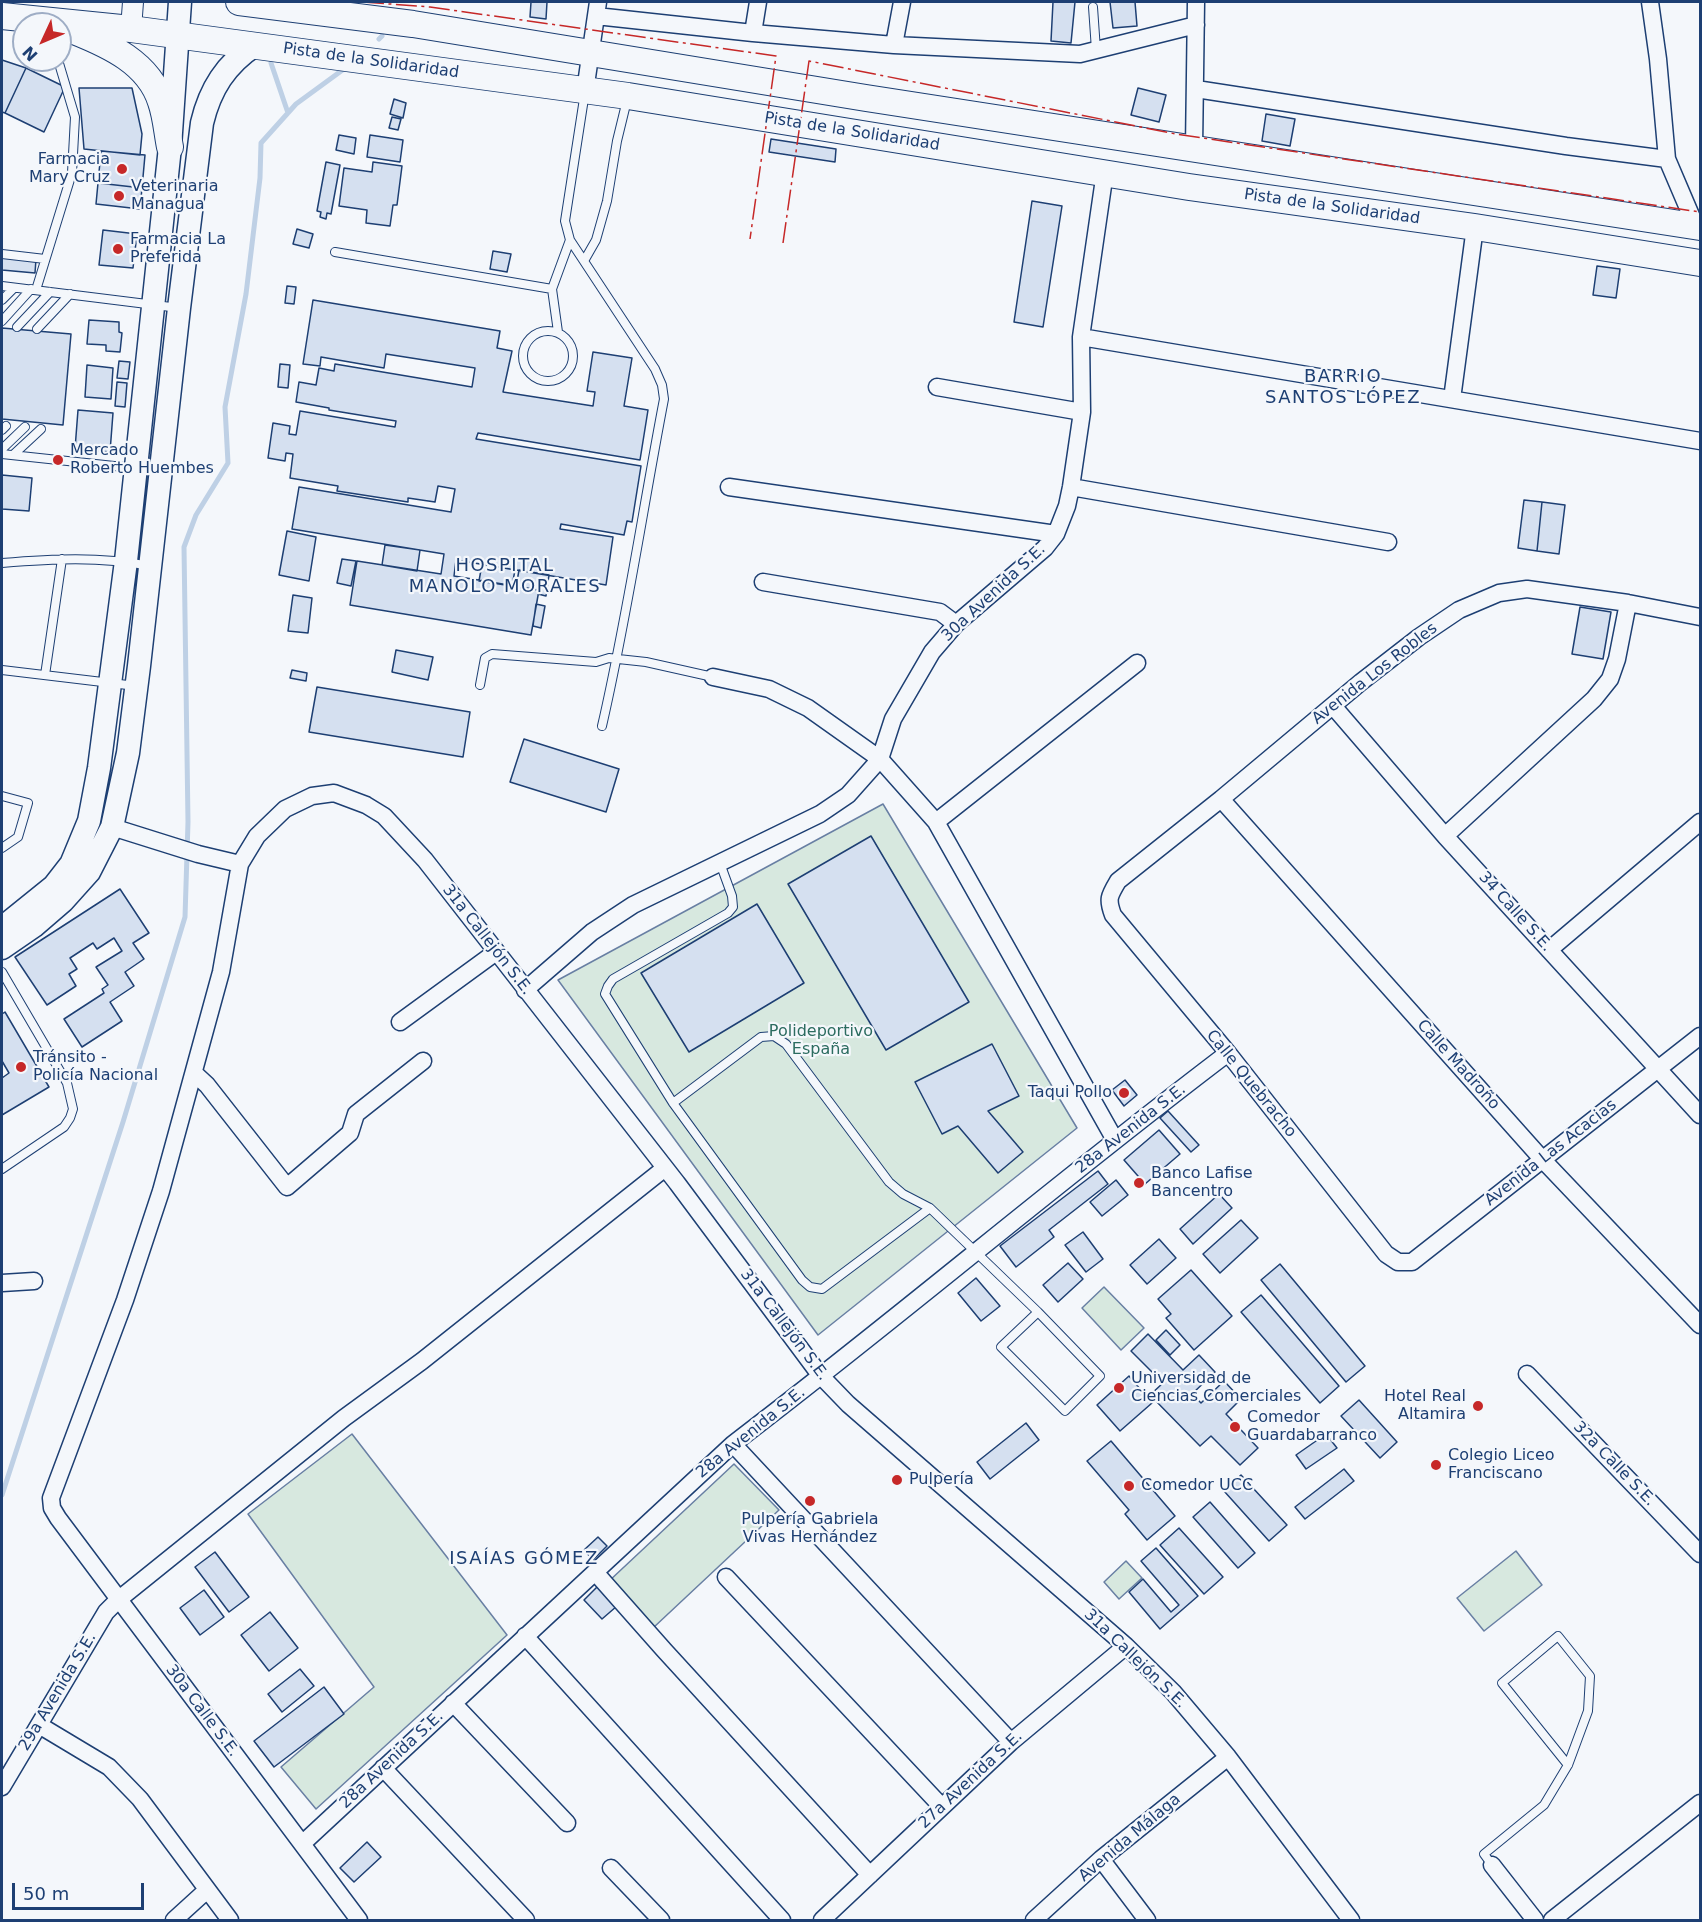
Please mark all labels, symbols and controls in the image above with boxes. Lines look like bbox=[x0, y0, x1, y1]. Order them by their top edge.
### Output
north arrow bbox=[12, 12, 72, 72]
street label: Pista de la Solidaridad bbox=[282, 39, 460, 83]
text: N bbox=[19, 42, 42, 65]
street label: Pista de la Solidaridad bbox=[763, 109, 941, 155]
place label: Farmacia Mary Cruz bbox=[29, 150, 110, 188]
marker: Farmacia Mary Cruz bbox=[115, 162, 129, 176]
place label: Veterinaria Managua bbox=[131, 177, 218, 215]
street label: Pista de la Solidaridad bbox=[1243, 185, 1421, 229]
marker: Veterinaria Managua bbox=[112, 189, 126, 203]
place label: Farmacia La Preferida bbox=[130, 230, 226, 268]
marker: Farmacia La Preferida bbox=[111, 242, 125, 256]
district label: BARRIO SANTOS LÓPEZ bbox=[1265, 366, 1421, 409]
place label: Mercado Roberto Huembes bbox=[70, 441, 214, 479]
marker: Mercado Roberto Huembes bbox=[51, 453, 65, 467]
street label: 30a Avenida S.E. bbox=[938, 540, 1050, 646]
district label: HOSPITAL MANOLO MORALES bbox=[409, 555, 601, 598]
street label: Avenida Los Robles bbox=[1309, 619, 1441, 729]
street label: 34 Calle S.E. bbox=[1474, 868, 1556, 956]
street label: 31a Callejón S.E. bbox=[438, 881, 536, 999]
street label: Calle Madroño bbox=[1413, 1016, 1503, 1114]
park label: Polideportivo España bbox=[769, 1022, 873, 1060]
street label: Calle Quebracho bbox=[1202, 1026, 1300, 1142]
place label: Tránsito - Policía Nacional bbox=[33, 1048, 158, 1086]
marker: Tránsito - Policía Nacional bbox=[14, 1060, 28, 1074]
street label: 28a Avenida S.E. bbox=[1072, 1080, 1190, 1178]
place label: Taqui Pollo bbox=[1028, 1083, 1112, 1103]
marker: Taqui Pollo bbox=[1117, 1086, 1131, 1100]
street label: Avenida Las Acacias bbox=[1481, 1096, 1621, 1210]
place label: Banco Lafise Bancentro bbox=[1151, 1164, 1253, 1202]
marker: Banco Lafise Bancentro bbox=[1132, 1176, 1146, 1190]
street label: 31a Callejón S.E. bbox=[736, 1265, 832, 1385]
place label: Universidad de Ciencias Comerciales bbox=[1131, 1369, 1301, 1407]
marker: Universidad de Ciencias Comerciales bbox=[1112, 1381, 1126, 1395]
street label: 28a Avenida S.E. bbox=[693, 1383, 809, 1483]
place label: Hotel Real Altamira bbox=[1384, 1387, 1466, 1425]
marker: Hotel Real Altamira bbox=[1471, 1399, 1485, 1413]
place label: Comedor Guardabarranco bbox=[1247, 1408, 1377, 1446]
street label: 32a Calle S.E. bbox=[1569, 1418, 1659, 1510]
marker: Comedor Guardabarranco bbox=[1228, 1420, 1242, 1434]
place label: Colegio Liceo Franciscano bbox=[1448, 1446, 1555, 1484]
marker: Colegio Liceo Franciscano bbox=[1429, 1458, 1443, 1472]
place label: Pulpería bbox=[909, 1470, 974, 1490]
marker: Pulpería bbox=[890, 1473, 904, 1487]
place label: Comedor UCC bbox=[1141, 1476, 1253, 1496]
marker: Comedor UCC bbox=[1122, 1479, 1136, 1493]
marker: Pulpería Gabriela Vivas Hernández bbox=[803, 1494, 817, 1508]
place label: Pulpería Gabriela Vivas Hernández bbox=[741, 1510, 879, 1548]
district label: ISAÍAS GÓMEZ bbox=[449, 1548, 599, 1570]
street label: 31a Callejón S.E. bbox=[1080, 1605, 1190, 1713]
street label: 29a Avenida S.E. bbox=[15, 1629, 101, 1755]
street label: 30a Calle S.E. bbox=[161, 1661, 243, 1761]
street label: 28a Avenida S.E. bbox=[336, 1707, 448, 1813]
street label: 27a Avenida S.E. bbox=[915, 1727, 1027, 1833]
street label: Avenida Málaga bbox=[1075, 1790, 1185, 1886]
scale bar bbox=[15, 1871, 147, 1909]
text: 50 m bbox=[23, 1883, 69, 1904]

